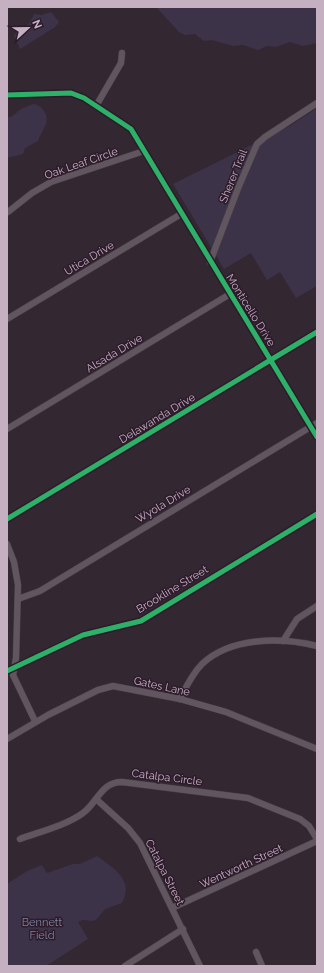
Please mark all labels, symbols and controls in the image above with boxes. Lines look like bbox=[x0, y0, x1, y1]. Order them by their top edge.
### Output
north arrow bbox=[8, 8, 48, 48]
text: N bbox=[29, 18, 44, 31]
street label: Oak Leaf Circle bbox=[43, 145, 120, 182]
street label: Sherer Trail bbox=[217, 147, 250, 205]
street label: Utica Drive bbox=[62, 238, 117, 278]
street label: Monticello Drive bbox=[223, 272, 278, 349]
street label: Alsada Drive bbox=[84, 331, 145, 375]
street label: Delawanda Drive bbox=[117, 390, 198, 446]
street label: Wyola Drive bbox=[133, 483, 194, 526]
street label: Brookline Street bbox=[134, 563, 211, 616]
street label: Gates Lane bbox=[133, 674, 192, 699]
street label: Catalpa Circle bbox=[131, 767, 203, 788]
street label: Catalpa Street bbox=[142, 837, 187, 908]
street label: Wentworth Street bbox=[198, 841, 285, 891]
park label: Bennett Field bbox=[22, 916, 63, 942]

